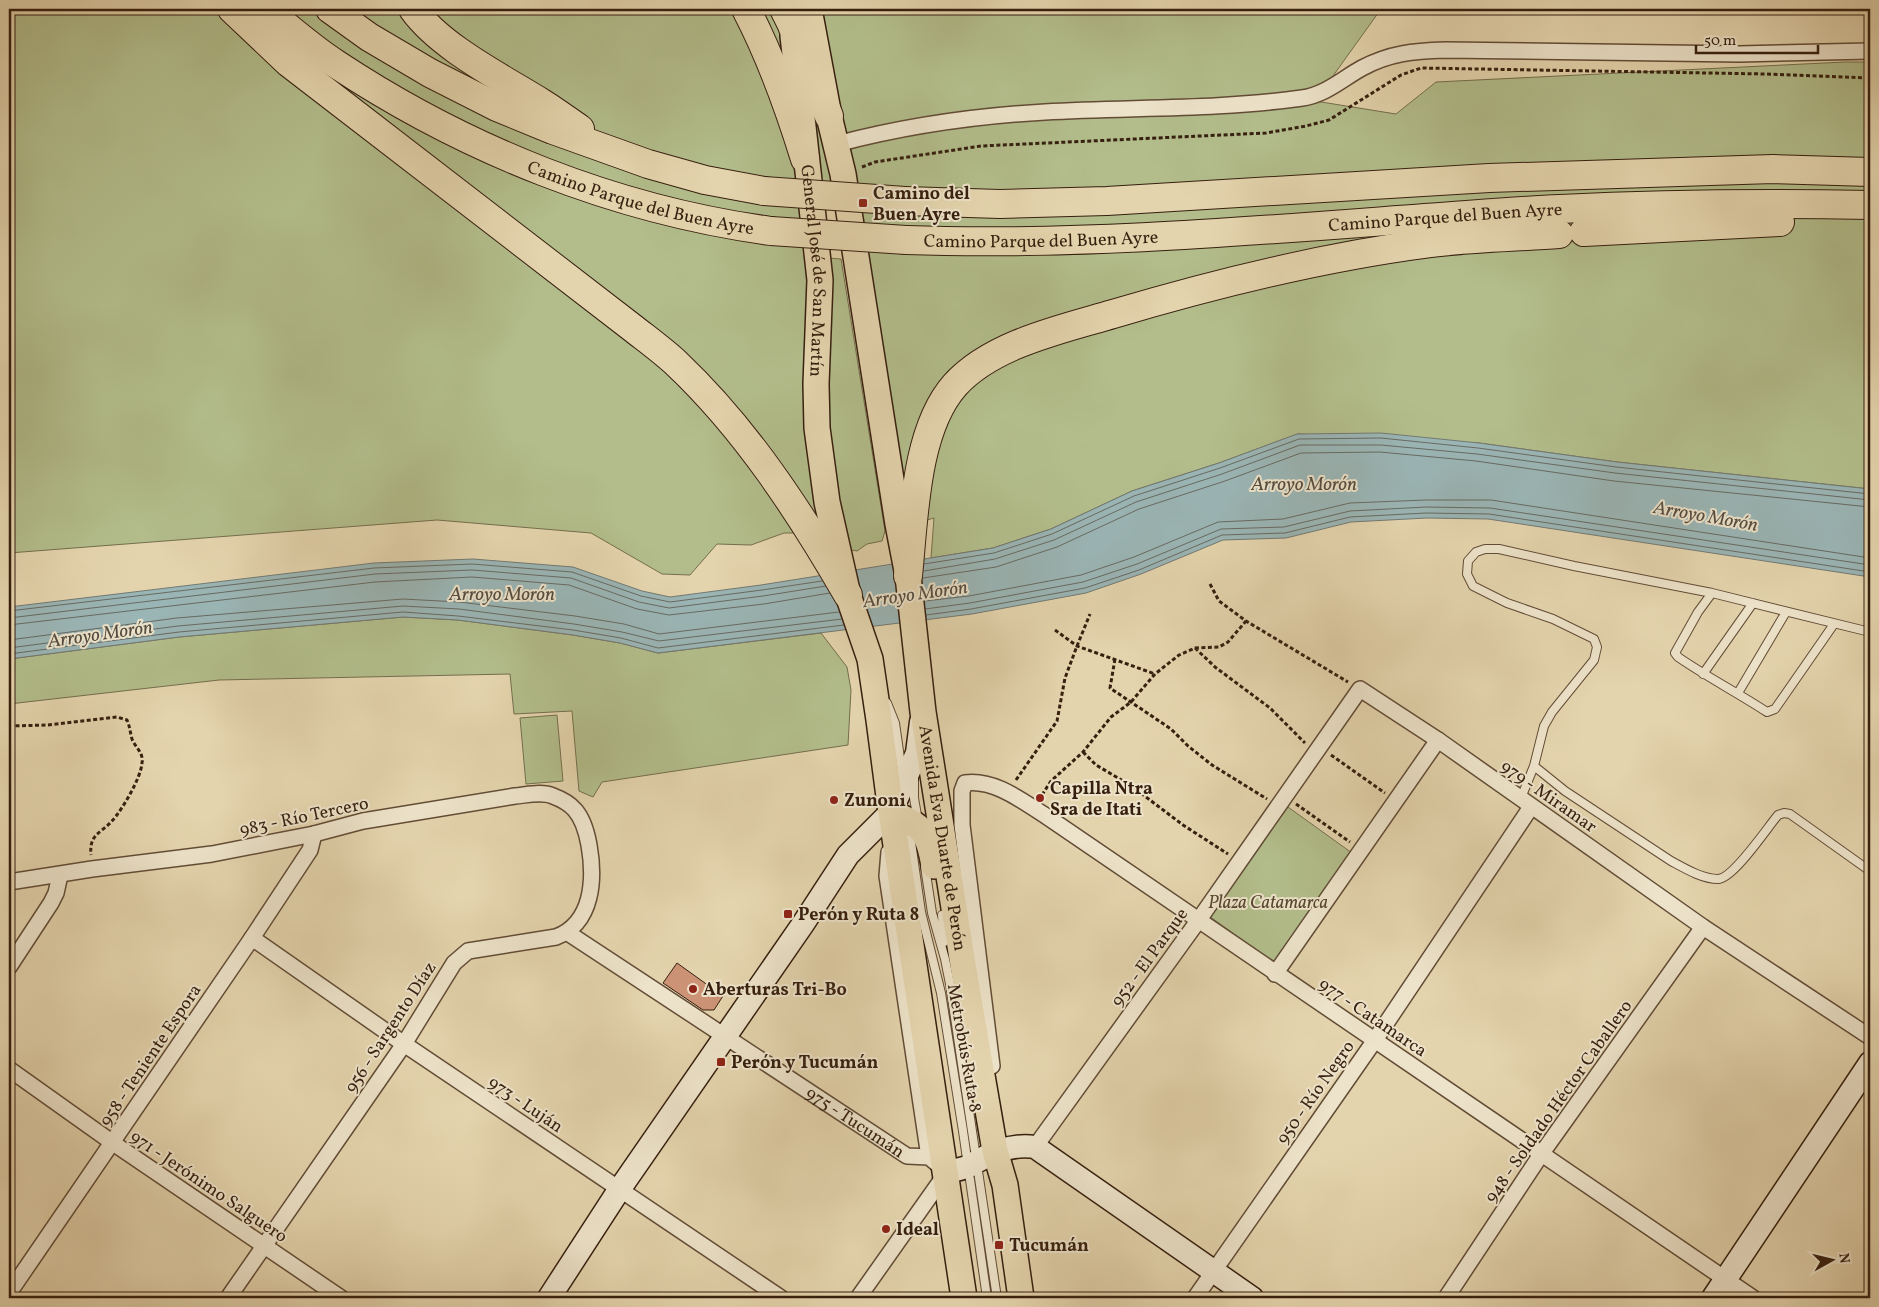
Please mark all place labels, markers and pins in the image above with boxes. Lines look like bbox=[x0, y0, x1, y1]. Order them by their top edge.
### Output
place label: Camino del Buen Ayre bbox=[873, 182, 970, 228]
marker: Camino del Buen Ayre bbox=[857, 197, 869, 209]
place label: Capilla Ntra Sra de Itati bbox=[1050, 777, 1153, 823]
place label: Zunoni bbox=[844, 789, 906, 814]
marker: Capilla Ntra Sra de Itati bbox=[1034, 792, 1046, 804]
marker: Zunoni bbox=[828, 794, 840, 806]
place label: Perón y Ruta 8 bbox=[798, 903, 919, 928]
marker: Perón y Ruta 8 bbox=[782, 908, 794, 920]
place label: Aberturas Tri-Bo bbox=[703, 978, 847, 1003]
marker: Aberturas Tri-Bo bbox=[687, 983, 699, 995]
place label: Perón y Tucumán bbox=[731, 1051, 878, 1076]
marker: Perón y Tucumán bbox=[715, 1056, 727, 1068]
place label: Ideal bbox=[896, 1218, 939, 1243]
marker: Ideal bbox=[880, 1223, 892, 1235]
place label: Tucumán bbox=[1009, 1234, 1089, 1259]
marker: Tucumán bbox=[993, 1239, 1005, 1251]

